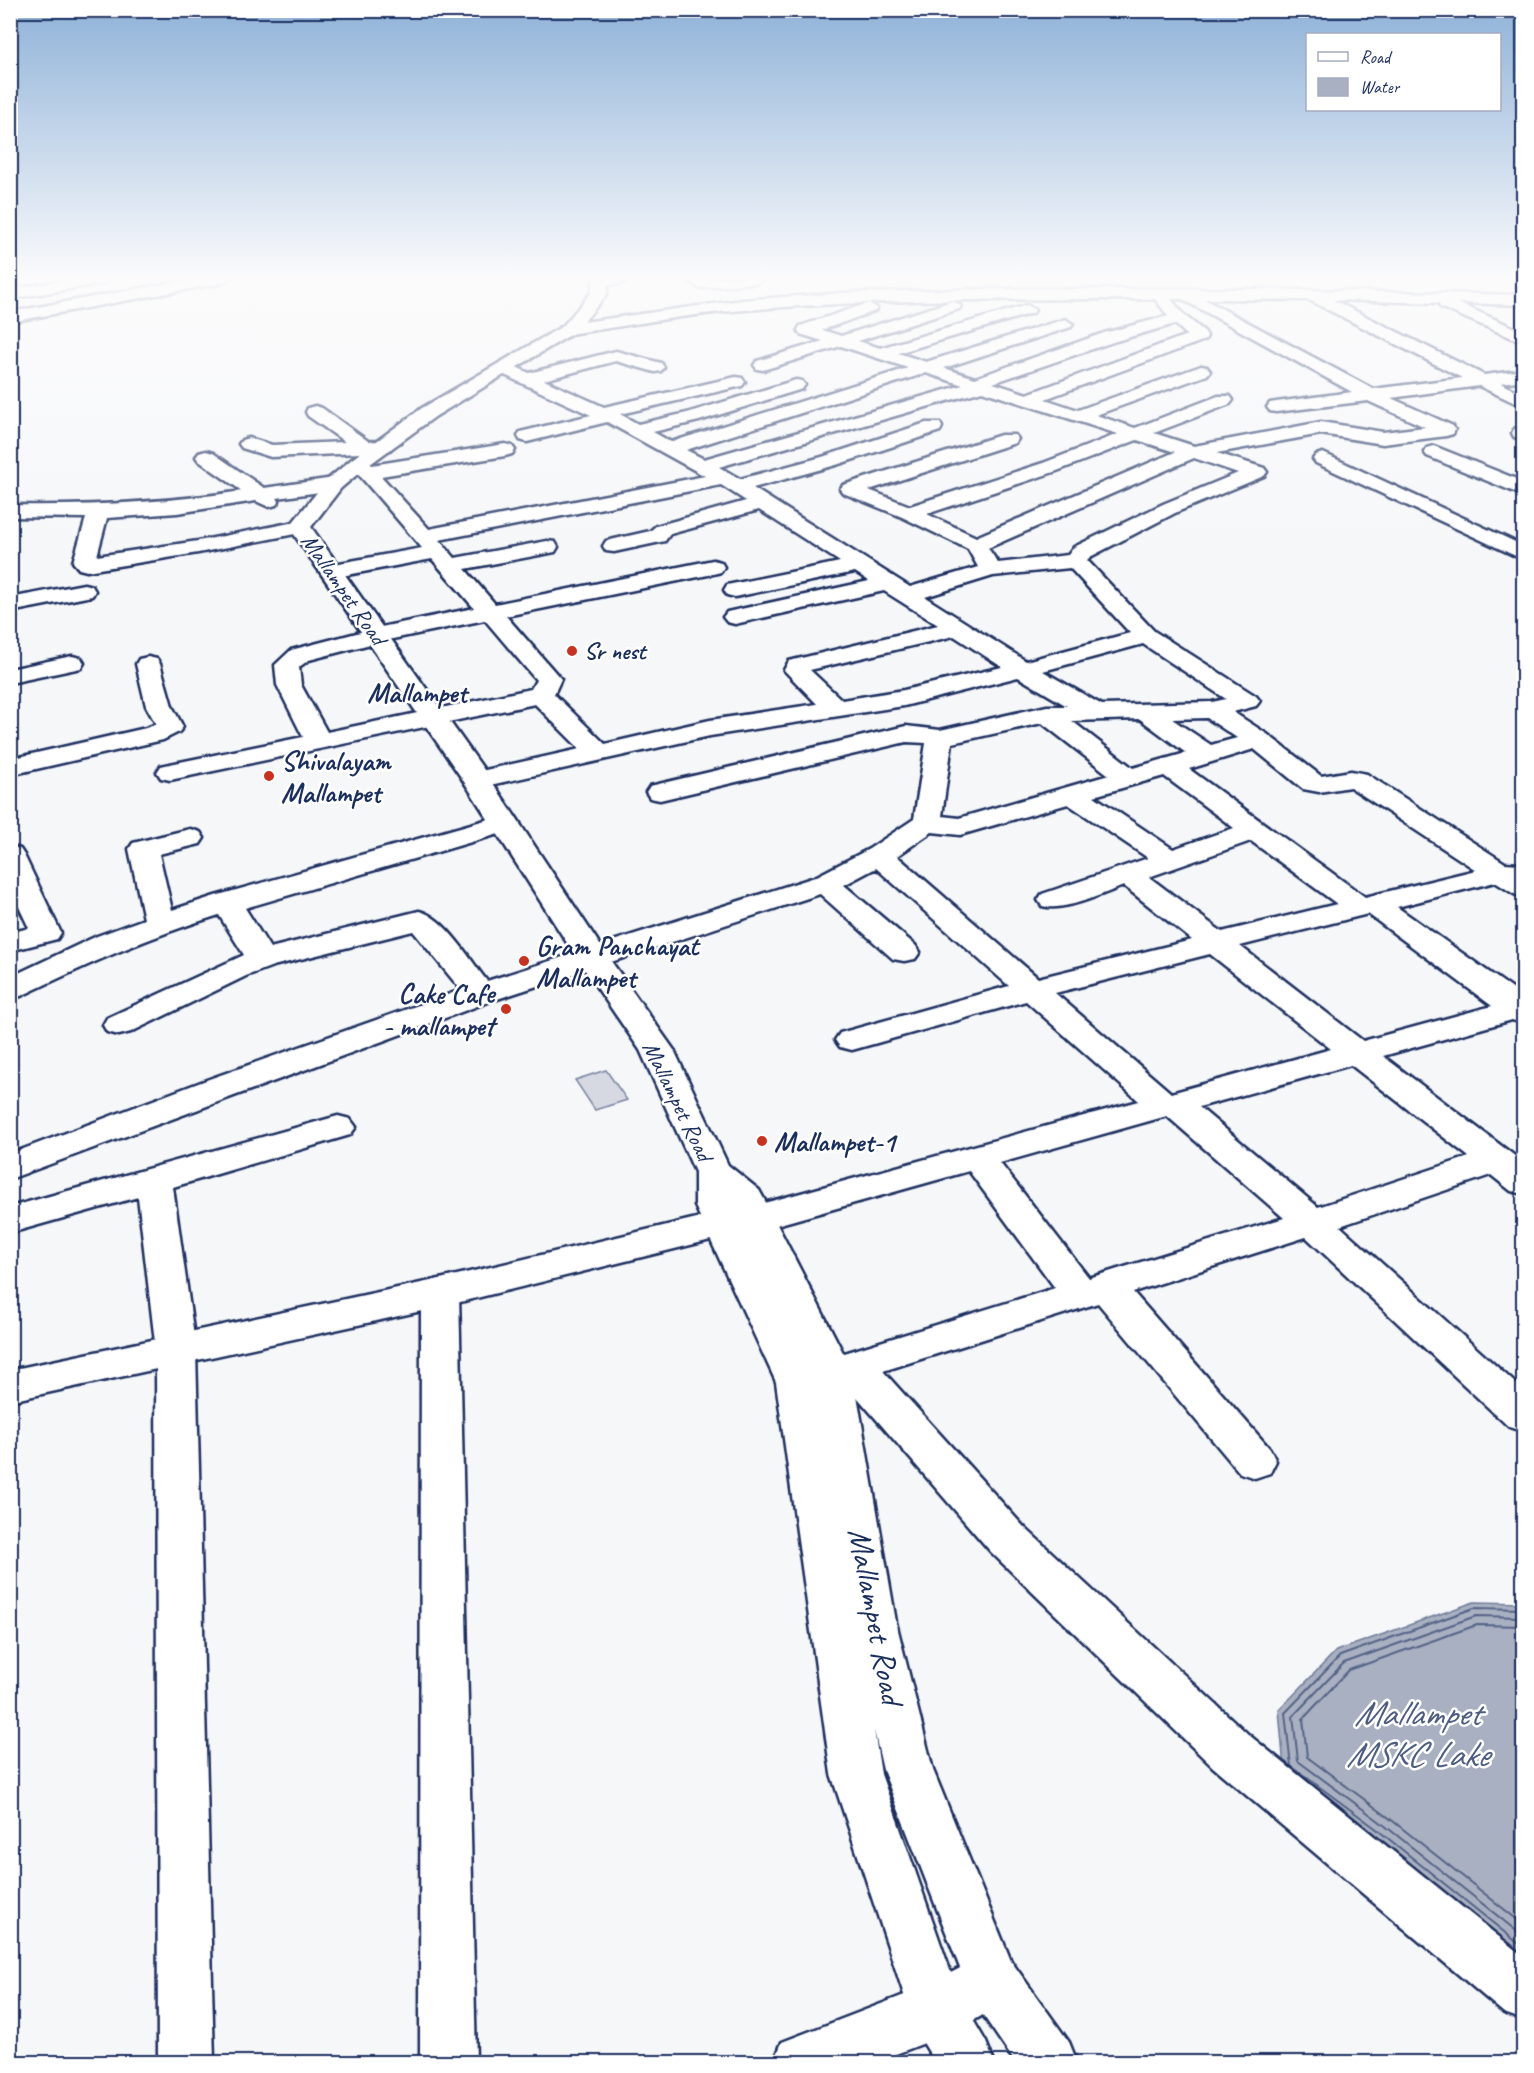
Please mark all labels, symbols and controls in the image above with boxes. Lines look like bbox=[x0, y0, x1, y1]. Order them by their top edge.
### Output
legend bbox=[1306, 33, 1501, 111]
text: Road bbox=[1360, 46, 1393, 68]
text: Water bbox=[1360, 76, 1401, 98]
street label: Mallampet Road bbox=[295, 527, 396, 654]
place label: Sr nest bbox=[584, 636, 649, 666]
marker: Sr nest bbox=[565, 644, 579, 658]
district label: Mallampet bbox=[367, 675, 470, 710]
place label: Shivalayam Mallampet bbox=[281, 743, 392, 810]
marker: Shivalayam Mallampet bbox=[262, 769, 276, 783]
place label: Gram Panchayat Mallampet bbox=[536, 928, 701, 995]
marker: Gram Panchayat Mallampet bbox=[517, 954, 531, 968]
place label: Cake Cafe - mallampet bbox=[383, 976, 499, 1043]
marker: Cake Cafe - mallampet bbox=[499, 1002, 513, 1016]
street label: Mallampet Road bbox=[636, 1036, 721, 1169]
place label: Mallampet-1 bbox=[774, 1124, 899, 1159]
marker: Mallampet-1 bbox=[755, 1134, 769, 1148]
street label: Mallampet Road bbox=[838, 1524, 915, 1713]
water label: Mallampet MSKC Lake bbox=[1346, 1690, 1493, 1777]

